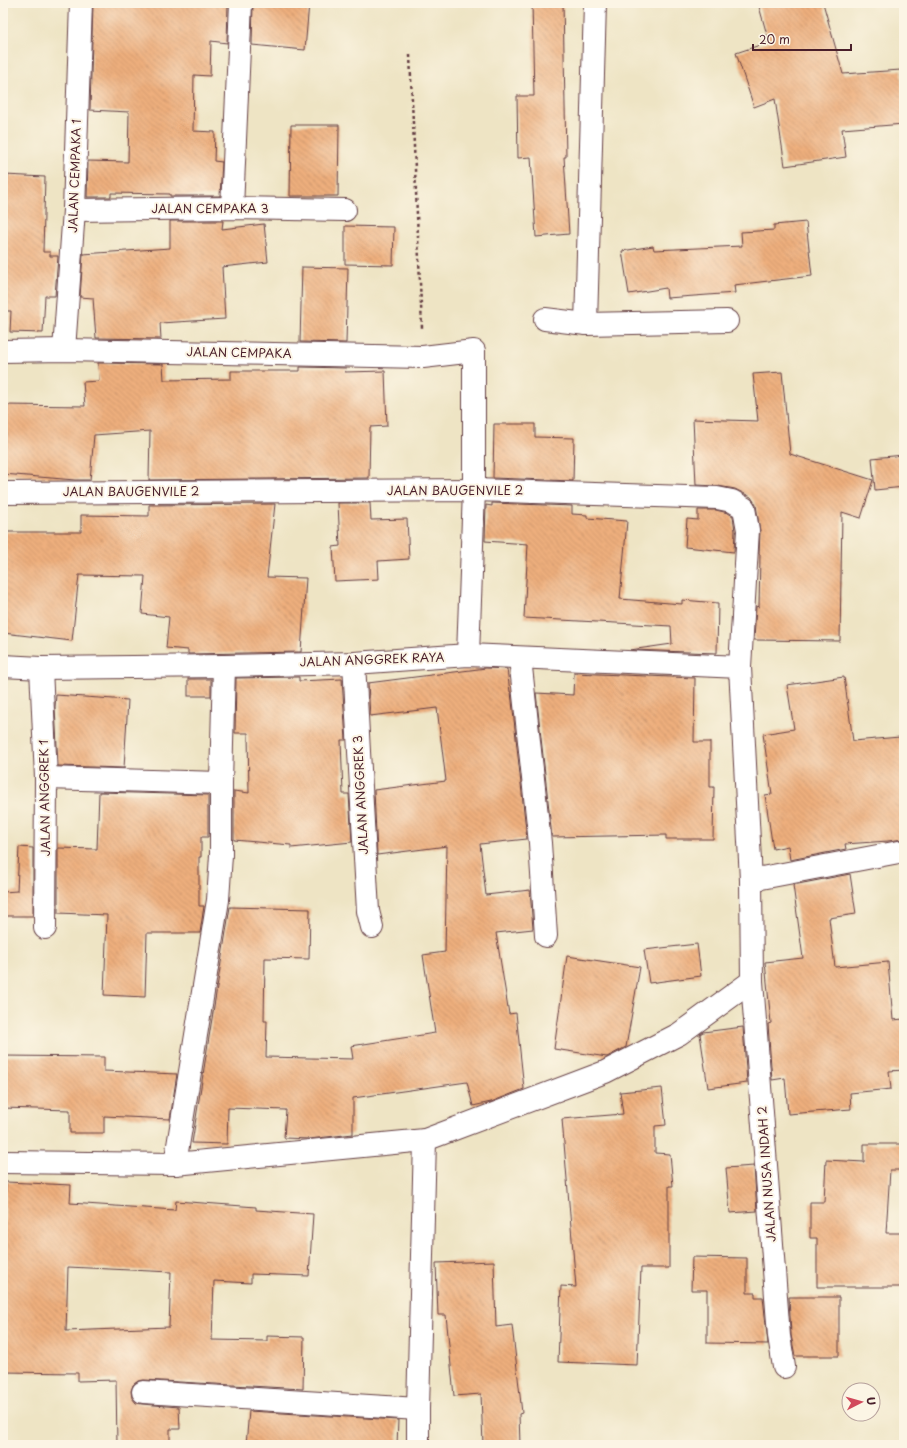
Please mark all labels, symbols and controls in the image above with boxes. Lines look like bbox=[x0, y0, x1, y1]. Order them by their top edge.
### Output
scale bar bbox=[753, 26, 851, 52]
text: 20 m bbox=[759, 30, 790, 48]
street label: JALAN CEMPAKA 1 bbox=[63, 119, 85, 233]
street label: JALAN CEMPAKA 3 bbox=[151, 199, 269, 217]
street label: JALAN CEMPAKA bbox=[186, 342, 292, 362]
street label: JALAN BAUGENVILE 2 bbox=[387, 481, 523, 499]
street label: JALAN BAUGENVILE 2 bbox=[63, 482, 199, 500]
street label: JALAN ANGGREK RAYA bbox=[299, 647, 445, 671]
street label: JALAN ANGGREK 3 bbox=[348, 735, 372, 855]
street label: JALAN ANGGREK 1 bbox=[34, 739, 54, 857]
street label: JALAN NUSA INDAH 2 bbox=[752, 1105, 780, 1243]
north arrow bbox=[841, 1382, 881, 1422]
text: U bbox=[863, 1396, 880, 1406]

